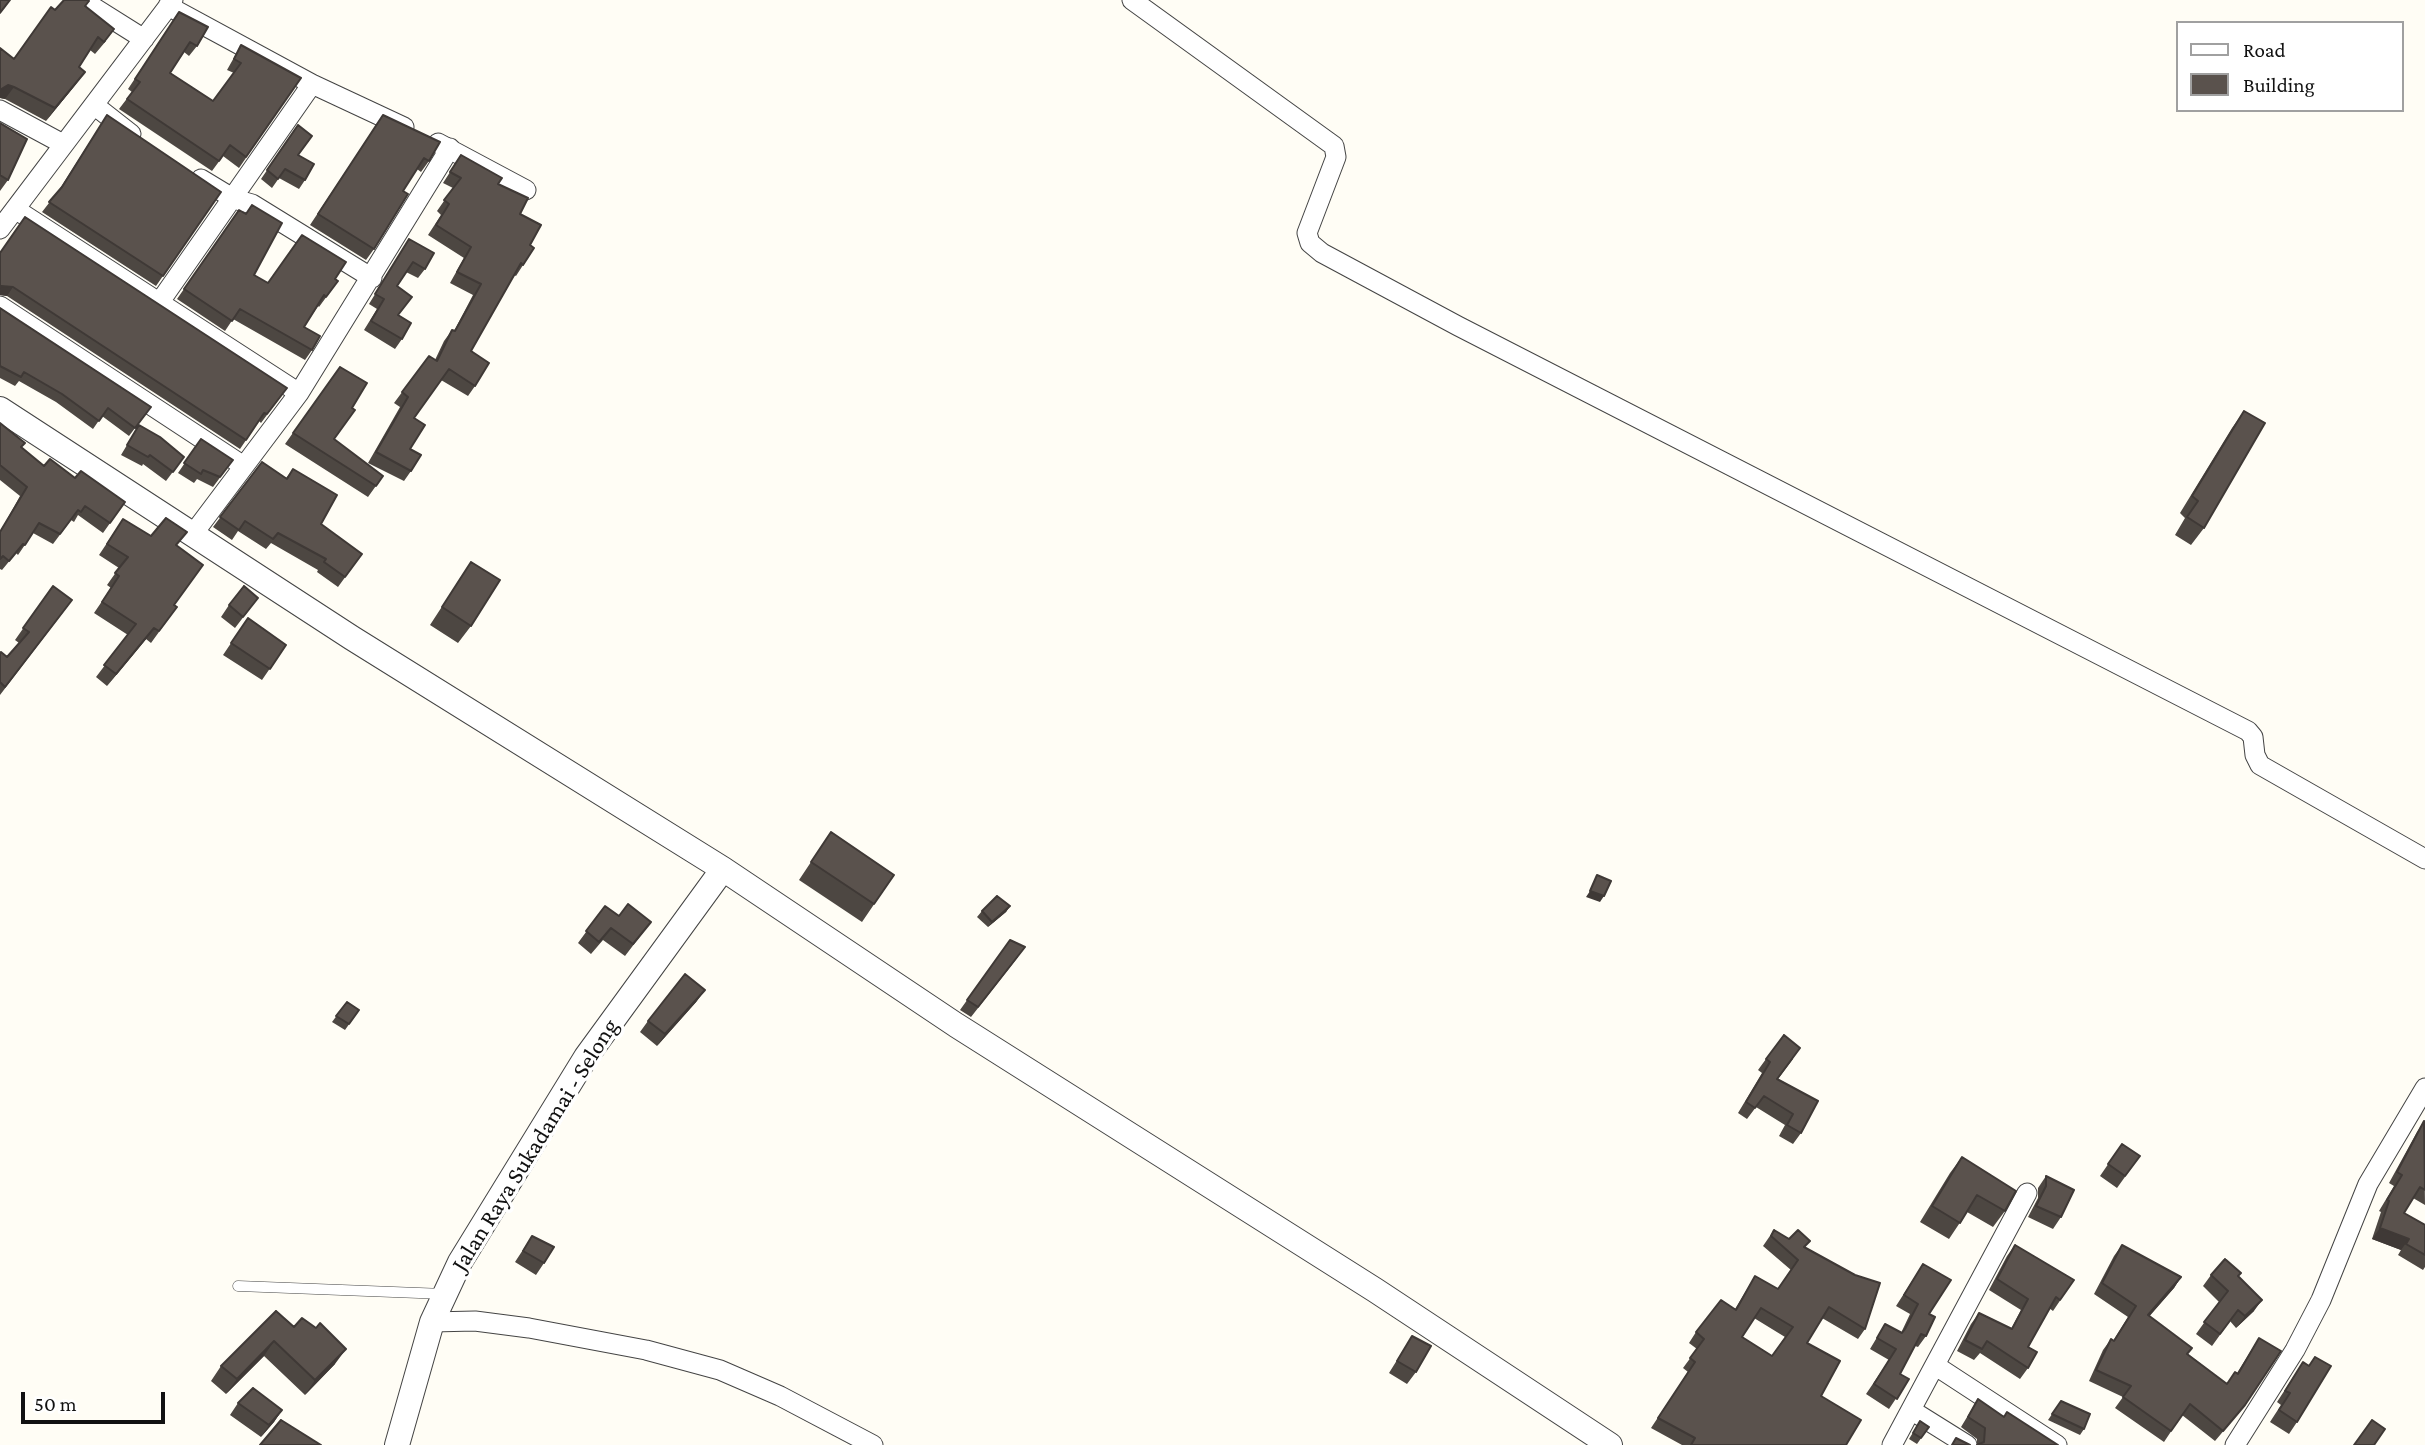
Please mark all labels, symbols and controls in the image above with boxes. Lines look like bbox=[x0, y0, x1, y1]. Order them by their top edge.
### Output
legend bbox=[2176, 21, 2404, 112]
text: Road bbox=[2243, 38, 2286, 62]
text: Building bbox=[2243, 73, 2315, 97]
street label: Jalan Raya Sukadamai - Selong bbox=[445, 1013, 625, 1277]
scale bar bbox=[24, 1378, 168, 1422]
text: 50 m bbox=[34, 1392, 77, 1416]

